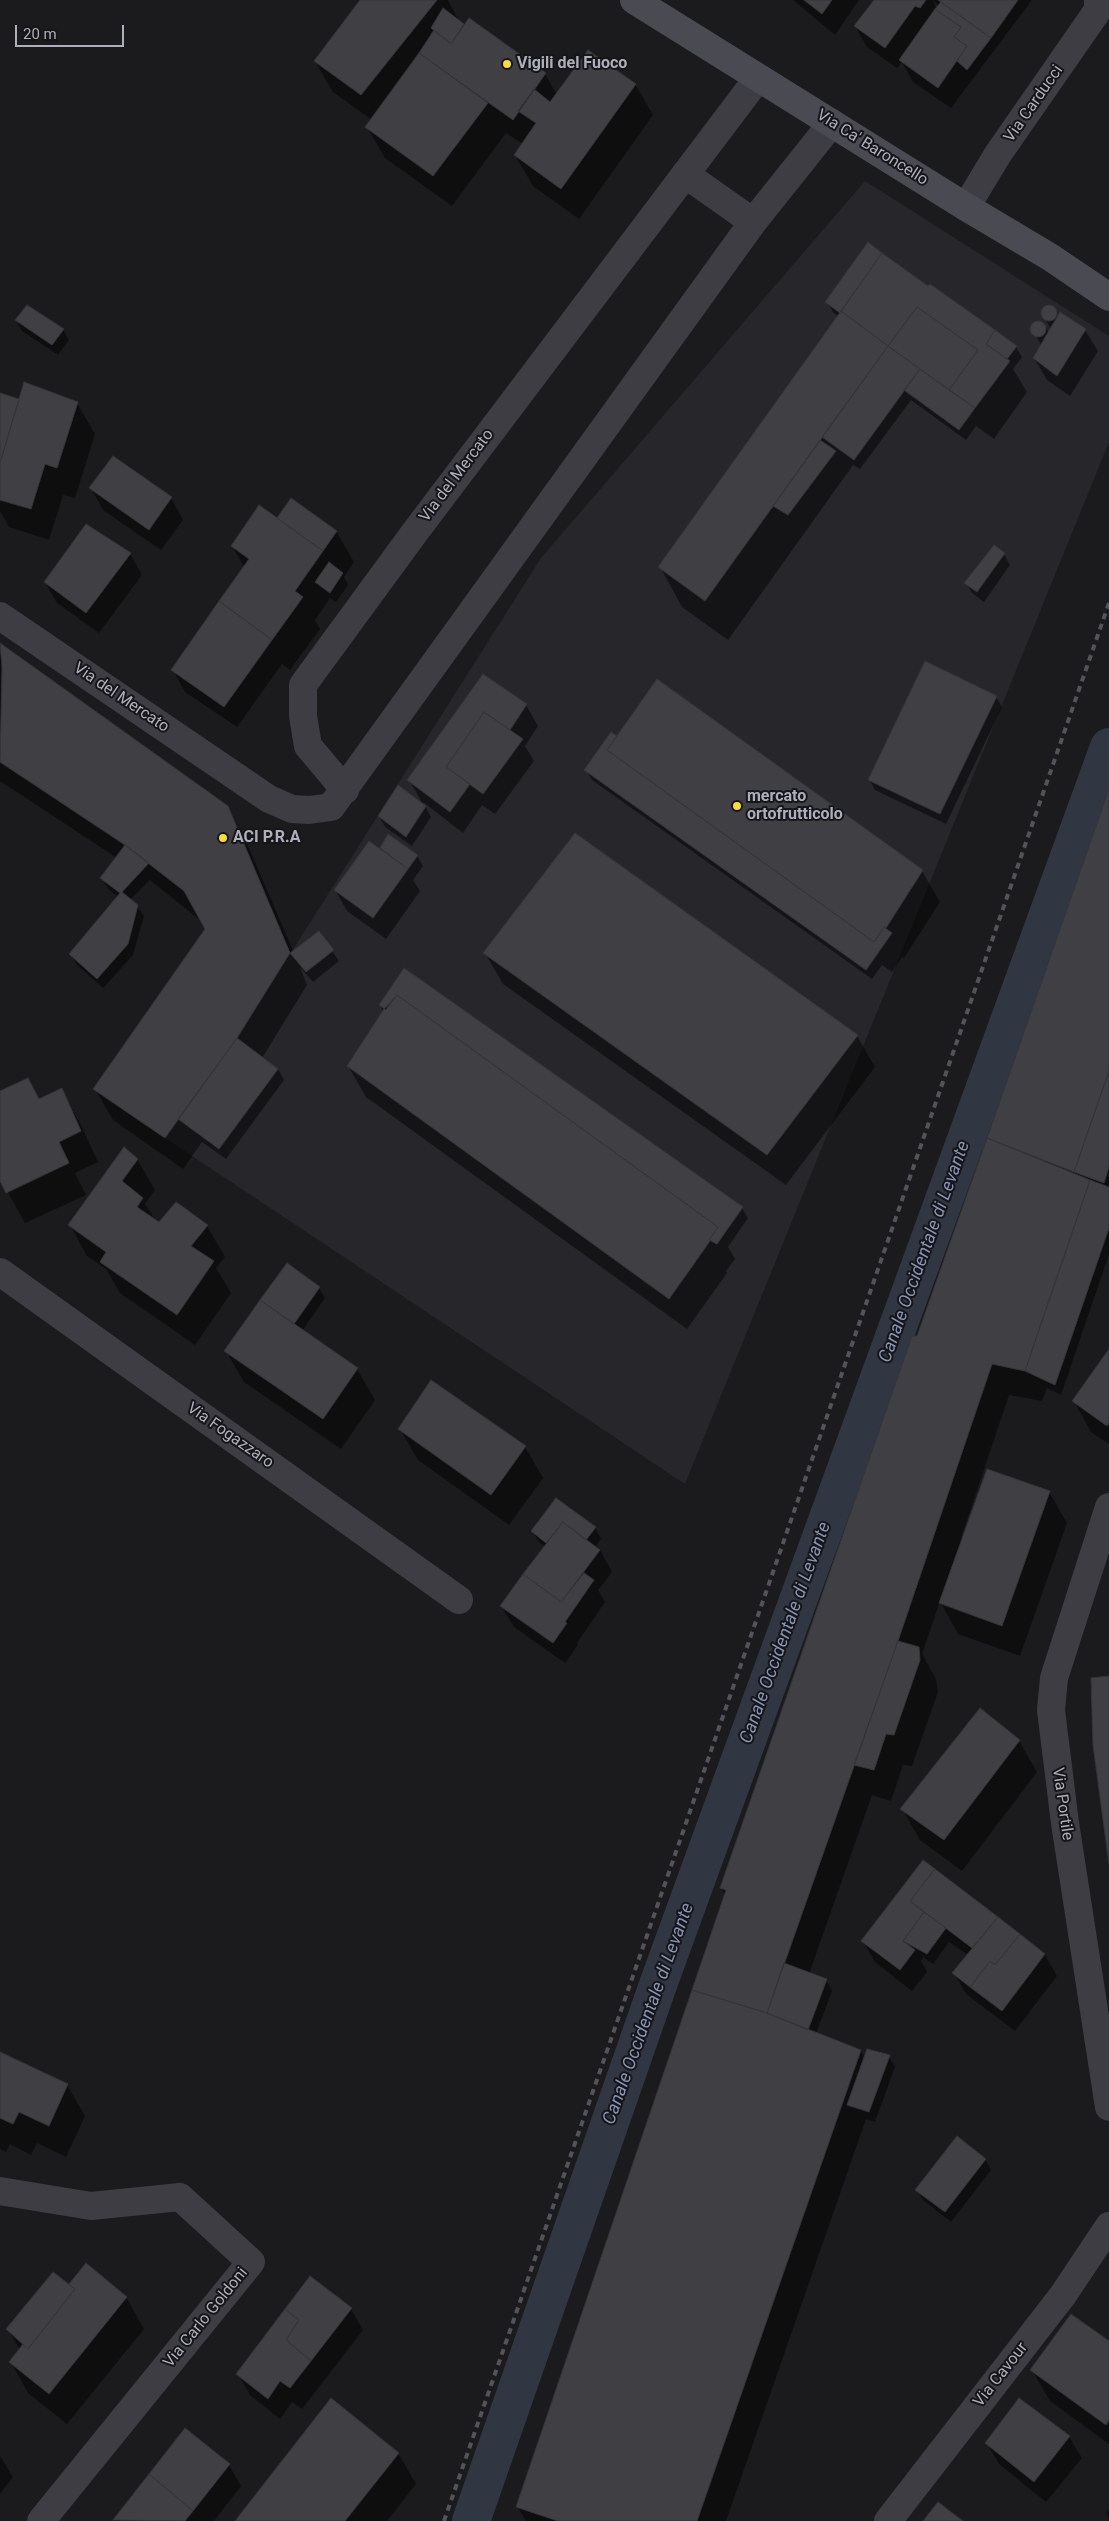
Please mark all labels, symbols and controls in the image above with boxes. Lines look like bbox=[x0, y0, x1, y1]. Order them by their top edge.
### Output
scale bar bbox=[18, 15, 126, 47]
text: 20 m bbox=[23, 25, 57, 43]
place label: Vigili del Fuoco bbox=[517, 54, 627, 74]
marker: Vigili del Fuoco bbox=[501, 58, 513, 70]
street label: Via Carducci bbox=[1000, 62, 1068, 146]
street label: Via Ca' Baroncello bbox=[813, 106, 931, 190]
street label: Via del Mercato bbox=[416, 426, 498, 526]
street label: Via del Mercato bbox=[70, 659, 172, 737]
place label: mercato ortofrutticolo bbox=[747, 787, 843, 825]
marker: mercato ortofrutticolo bbox=[731, 800, 743, 812]
place label: ACI P.R.A bbox=[233, 828, 300, 848]
marker: ACI P.R.A bbox=[217, 832, 229, 844]
water label: Canale Occidentale di Levante bbox=[875, 1138, 975, 1366]
street label: Via Fogazzaro bbox=[183, 1399, 277, 1473]
water label: Canale Occidentale di Levante bbox=[736, 1519, 836, 1747]
street label: Via Portile bbox=[1047, 1766, 1077, 1842]
water label: Canale Occidentale di Levante bbox=[599, 1900, 699, 2128]
street label: Via Carlo Goldoni bbox=[160, 2264, 252, 2372]
street label: Via Cavour bbox=[970, 2339, 1032, 2411]

